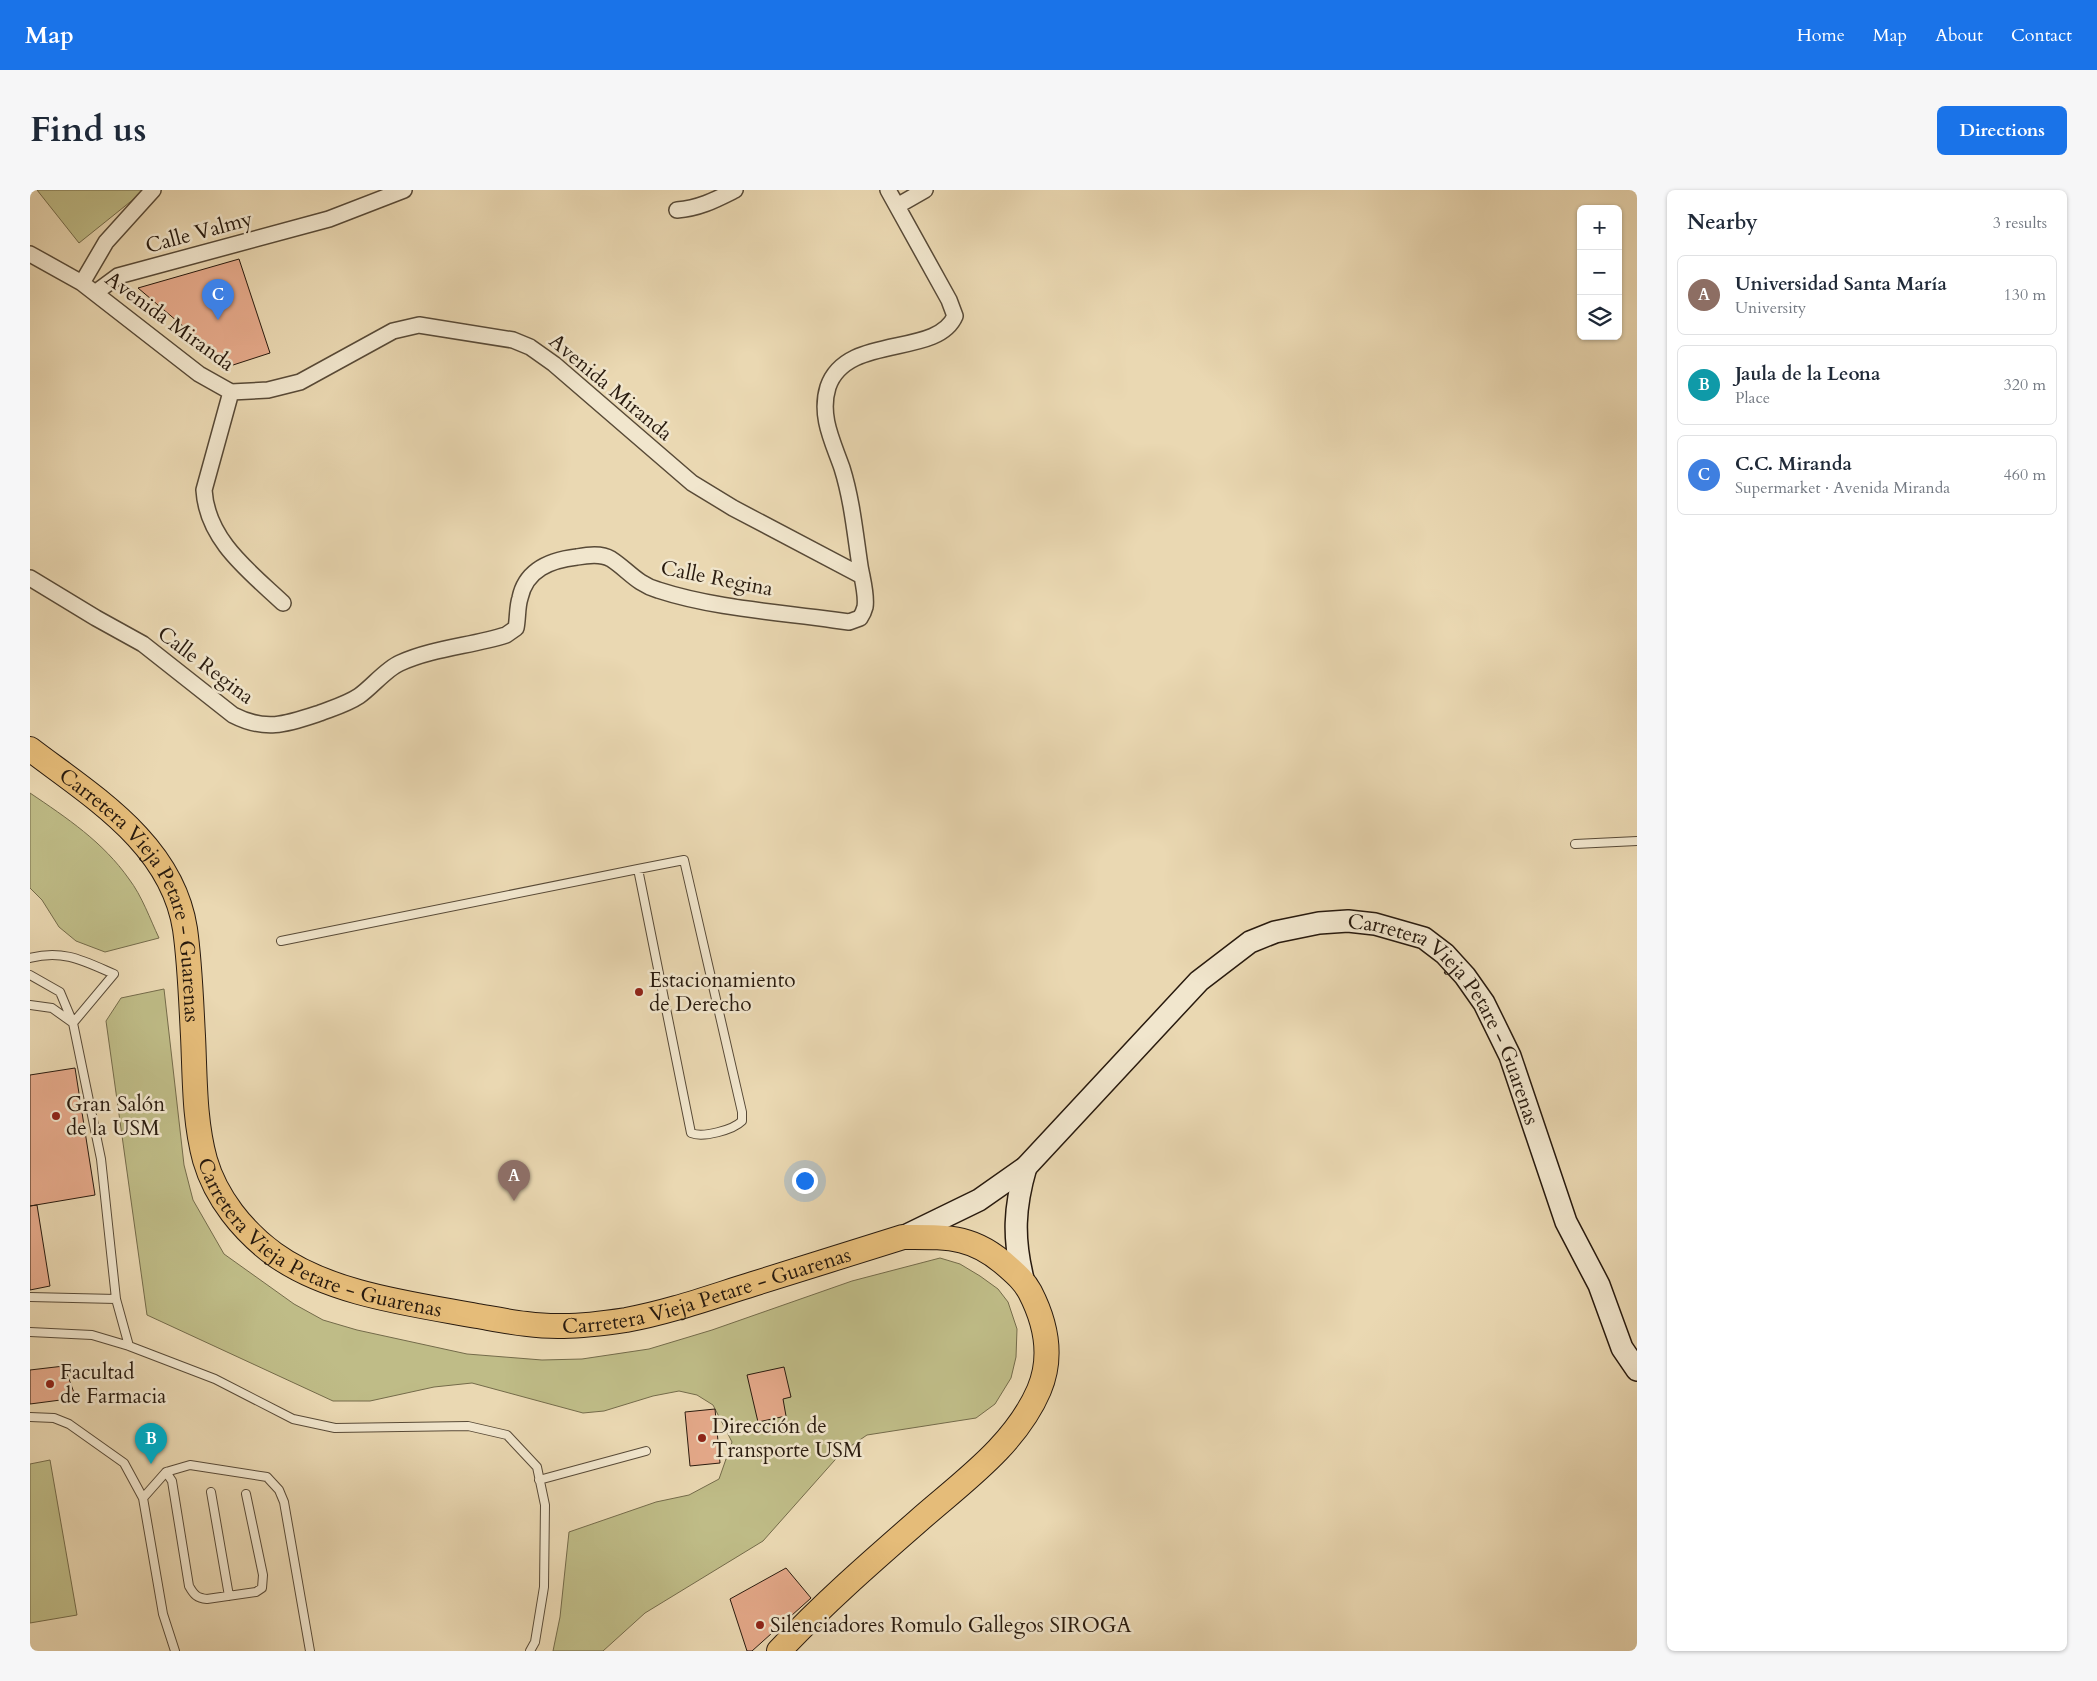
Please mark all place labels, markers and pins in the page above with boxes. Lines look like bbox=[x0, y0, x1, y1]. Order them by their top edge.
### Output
pin: C bbox=[202, 279, 234, 320]
place label: Estacionamiento de Derecho bbox=[649, 966, 796, 1019]
marker: Estacionamiento de Derecho bbox=[633, 986, 645, 998]
place label: Gran Salón de la USM bbox=[66, 1090, 165, 1143]
marker: Gran Salón de la USM bbox=[50, 1110, 62, 1122]
pin: A bbox=[498, 1160, 530, 1201]
place label: Facultad de Farmacia bbox=[60, 1358, 166, 1411]
marker: Facultad de Farmacia bbox=[44, 1378, 56, 1390]
place label: Dirección de Transporte USM bbox=[712, 1412, 863, 1465]
pin: B bbox=[135, 1423, 167, 1464]
marker: Dirección de Transporte USM bbox=[696, 1432, 708, 1444]
place label: Silenciadores Romulo Gallegos SIROGA bbox=[770, 1611, 1131, 1640]
marker: Silenciadores Romulo Gallegos SIROGA bbox=[754, 1619, 766, 1631]

